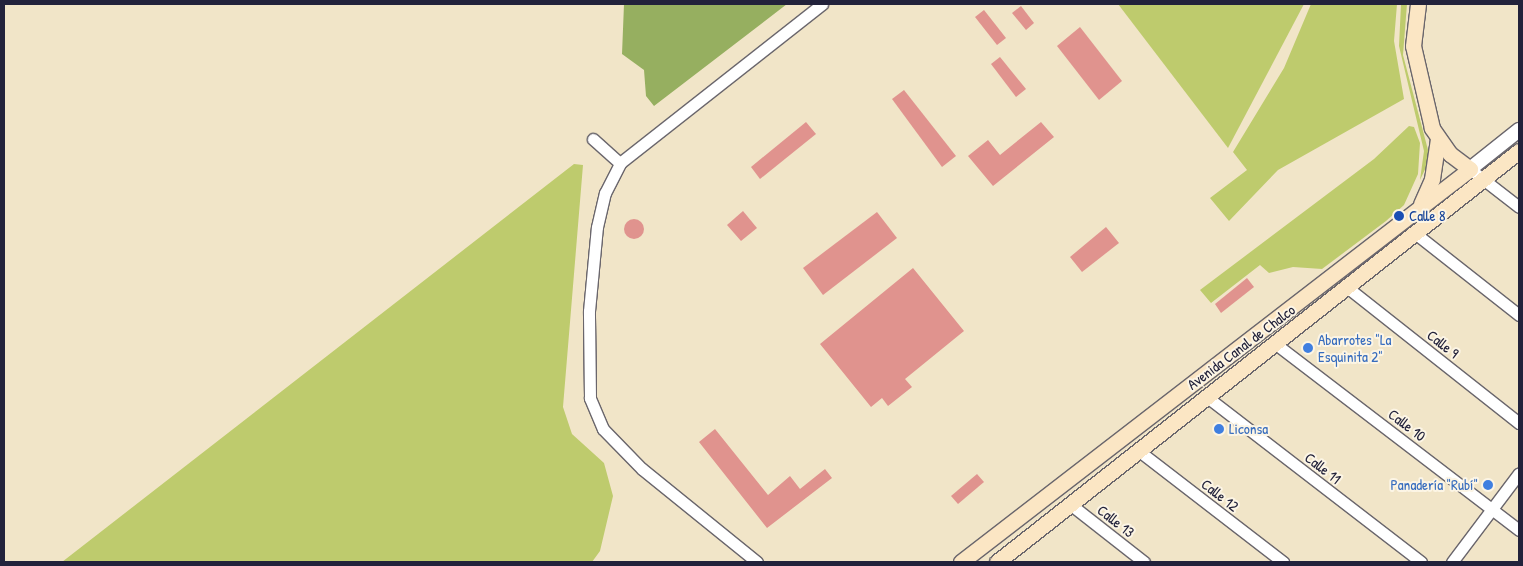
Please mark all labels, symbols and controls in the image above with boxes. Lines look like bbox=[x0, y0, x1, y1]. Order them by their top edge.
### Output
place label: Calle 8 bbox=[1409, 207, 1445, 225]
marker: Calle 8 bbox=[1393, 210, 1405, 222]
street label: Avenida Canal de Chalco bbox=[1184, 301, 1298, 393]
street label: Calle 9 bbox=[1423, 326, 1463, 362]
place label: Abarrotes "La Esquinita 2" bbox=[1318, 330, 1391, 365]
marker: Abarrotes "La Esquinita 2" bbox=[1302, 342, 1314, 354]
street label: Calle 10 bbox=[1385, 405, 1429, 445]
place label: Liconsa bbox=[1229, 420, 1268, 438]
marker: Liconsa bbox=[1213, 423, 1225, 435]
street label: Calle 11 bbox=[1301, 448, 1345, 488]
street label: Calle 12 bbox=[1198, 475, 1242, 515]
place label: Panadería "Rubí" bbox=[1391, 476, 1478, 494]
marker: Panadería "Rubí" bbox=[1482, 479, 1494, 491]
street label: Calle 13 bbox=[1094, 501, 1138, 541]

